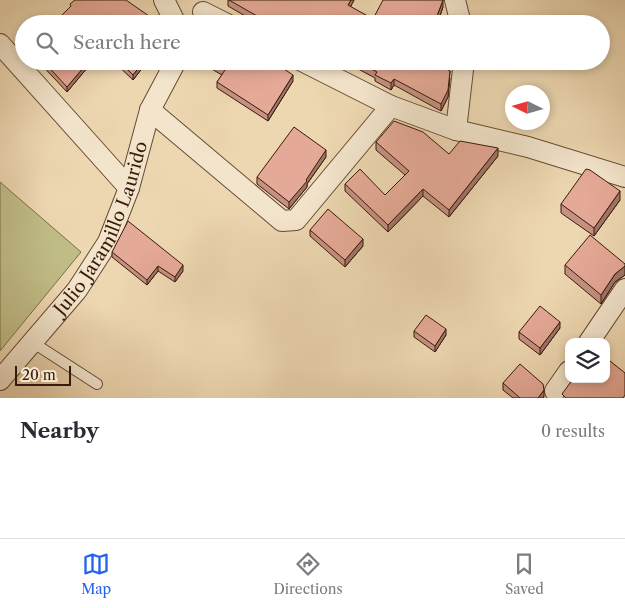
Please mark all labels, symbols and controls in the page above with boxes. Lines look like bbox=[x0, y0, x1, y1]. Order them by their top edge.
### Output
search box bbox=[15, 15, 610, 70]
icon: search bbox=[33, 29, 61, 57]
text: Search here bbox=[73, 31, 181, 54]
north arrow bbox=[505, 85, 550, 130]
street label: Julio Jaramillo Laurido bbox=[47, 139, 152, 322]
map controls bbox=[565, 338, 610, 383]
button: layers bbox=[565, 338, 610, 383]
scale bar bbox=[15, 363, 71, 386]
text: 20 m bbox=[22, 366, 56, 384]
text: Nearby bbox=[20, 418, 99, 443]
text: 0 results bbox=[541, 421, 605, 441]
tab: Map bbox=[81, 550, 111, 598]
tab: Directions bbox=[273, 550, 343, 598]
tab: Saved bbox=[505, 550, 544, 598]

